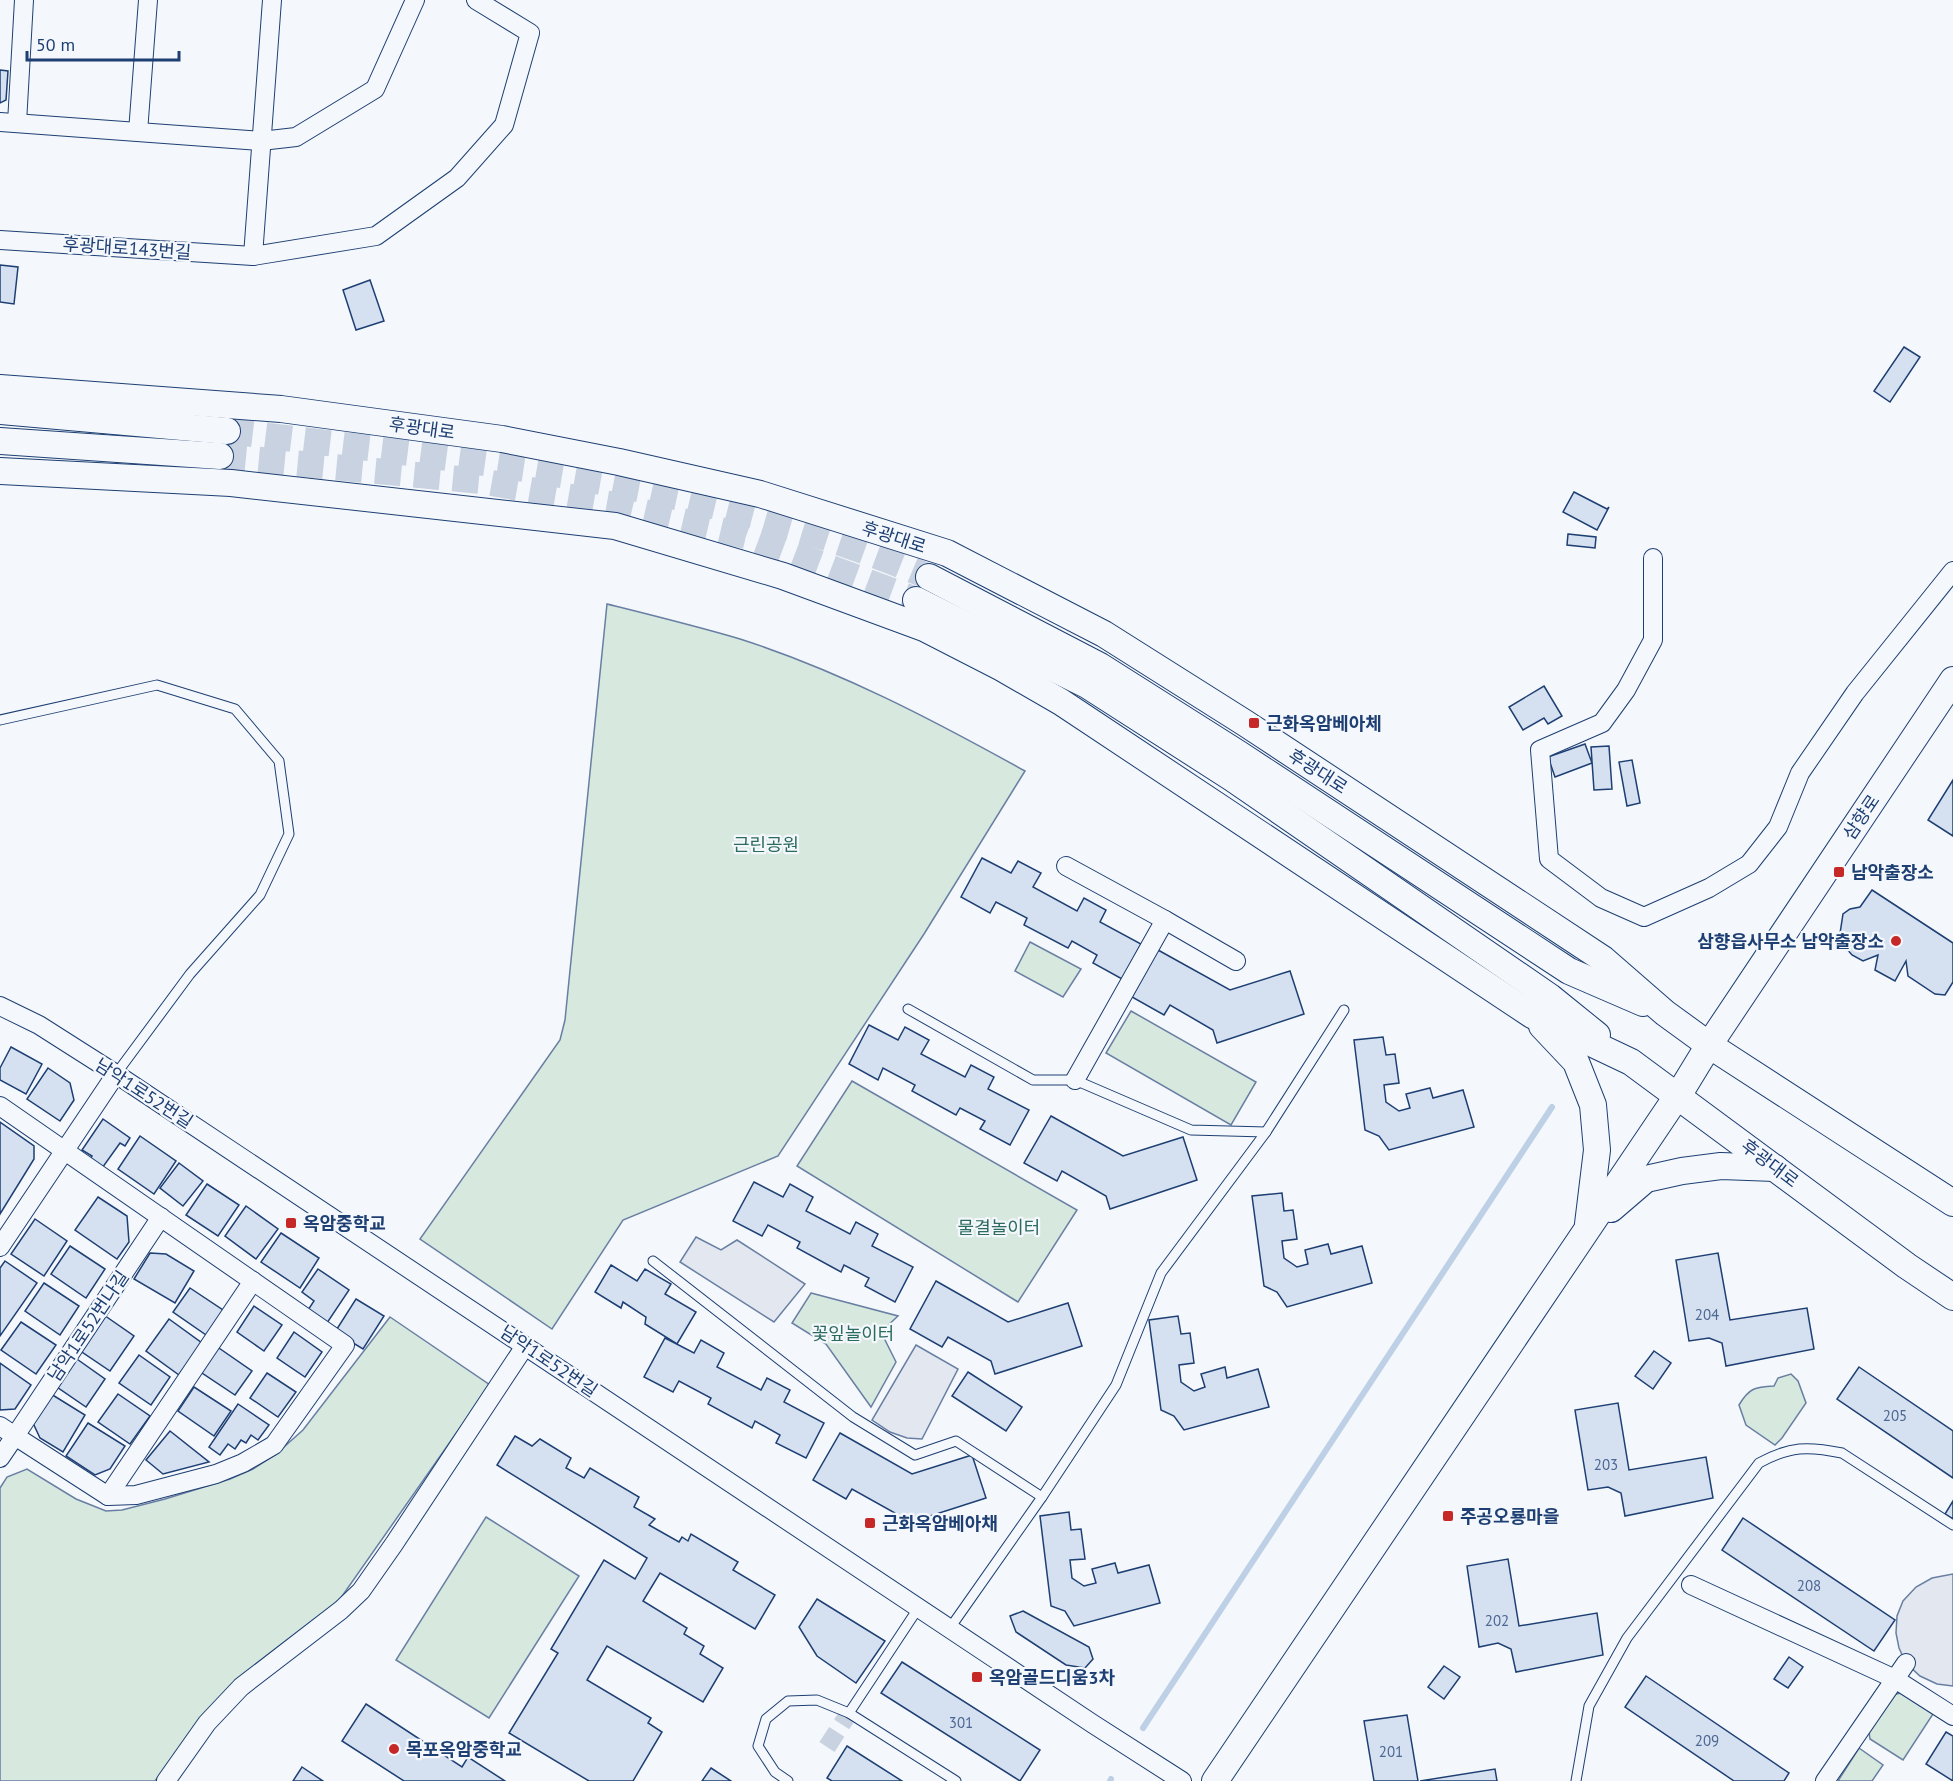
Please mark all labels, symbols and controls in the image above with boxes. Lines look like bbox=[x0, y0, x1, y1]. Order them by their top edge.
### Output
scale bar bbox=[27, 24, 178, 62]
text: 50 m bbox=[36, 33, 75, 56]
street label: 후광대로143번길 bbox=[62, 232, 192, 264]
street label: 후광대로 bbox=[388, 412, 456, 444]
street label: 후광대로 bbox=[859, 516, 929, 558]
place label: 근화옥암베아체 bbox=[1266, 712, 1382, 735]
marker: 근화옥암베아체 bbox=[1247, 716, 1261, 730]
street label: 후광대로 bbox=[1284, 743, 1352, 799]
street label: 삼향로 bbox=[1838, 790, 1884, 844]
park label: 근린공원 bbox=[733, 833, 799, 856]
place label: 남악출장소 bbox=[1851, 861, 1934, 884]
marker: 남악출장소 bbox=[1832, 865, 1846, 879]
place label: 삼향읍사무소 남악출장소 bbox=[1697, 930, 1884, 953]
marker: 삼향읍사무소 남악출장소 bbox=[1889, 934, 1903, 948]
street label: 남악1로52번길 bbox=[91, 1053, 197, 1133]
street label: 후광대로 bbox=[1737, 1134, 1803, 1192]
place label: 옥암중학교 bbox=[303, 1212, 386, 1235]
marker: 옥암중학교 bbox=[284, 1216, 298, 1230]
park label: 물결놀이터 bbox=[958, 1216, 1040, 1239]
street label: 남악1로52번나길 bbox=[42, 1266, 134, 1386]
house number: 204 bbox=[1695, 1305, 1719, 1324]
street label: 남악1로52번길 bbox=[496, 1320, 602, 1402]
park label: 꽃잎놀이터 bbox=[812, 1322, 894, 1345]
house number: 205 bbox=[1883, 1406, 1907, 1425]
house number: 203 bbox=[1594, 1455, 1618, 1474]
place label: 주공오룡마을 bbox=[1460, 1505, 1559, 1528]
marker: 주공오룡마을 bbox=[1441, 1509, 1455, 1523]
place label: 근화옥암베아채 bbox=[882, 1512, 998, 1535]
marker: 근화옥암베아채 bbox=[863, 1516, 877, 1530]
house number: 208 bbox=[1797, 1576, 1821, 1595]
house number: 202 bbox=[1485, 1611, 1509, 1630]
place label: 옥암골드디움3차 bbox=[989, 1666, 1116, 1689]
marker: 옥암골드디움3차 bbox=[970, 1670, 984, 1684]
house number: 301 bbox=[949, 1713, 973, 1732]
house number: 209 bbox=[1695, 1731, 1719, 1750]
place label: 목포옥암중학교 bbox=[406, 1738, 522, 1761]
marker: 목포옥암중학교 bbox=[387, 1742, 401, 1756]
house number: 201 bbox=[1379, 1742, 1403, 1761]

